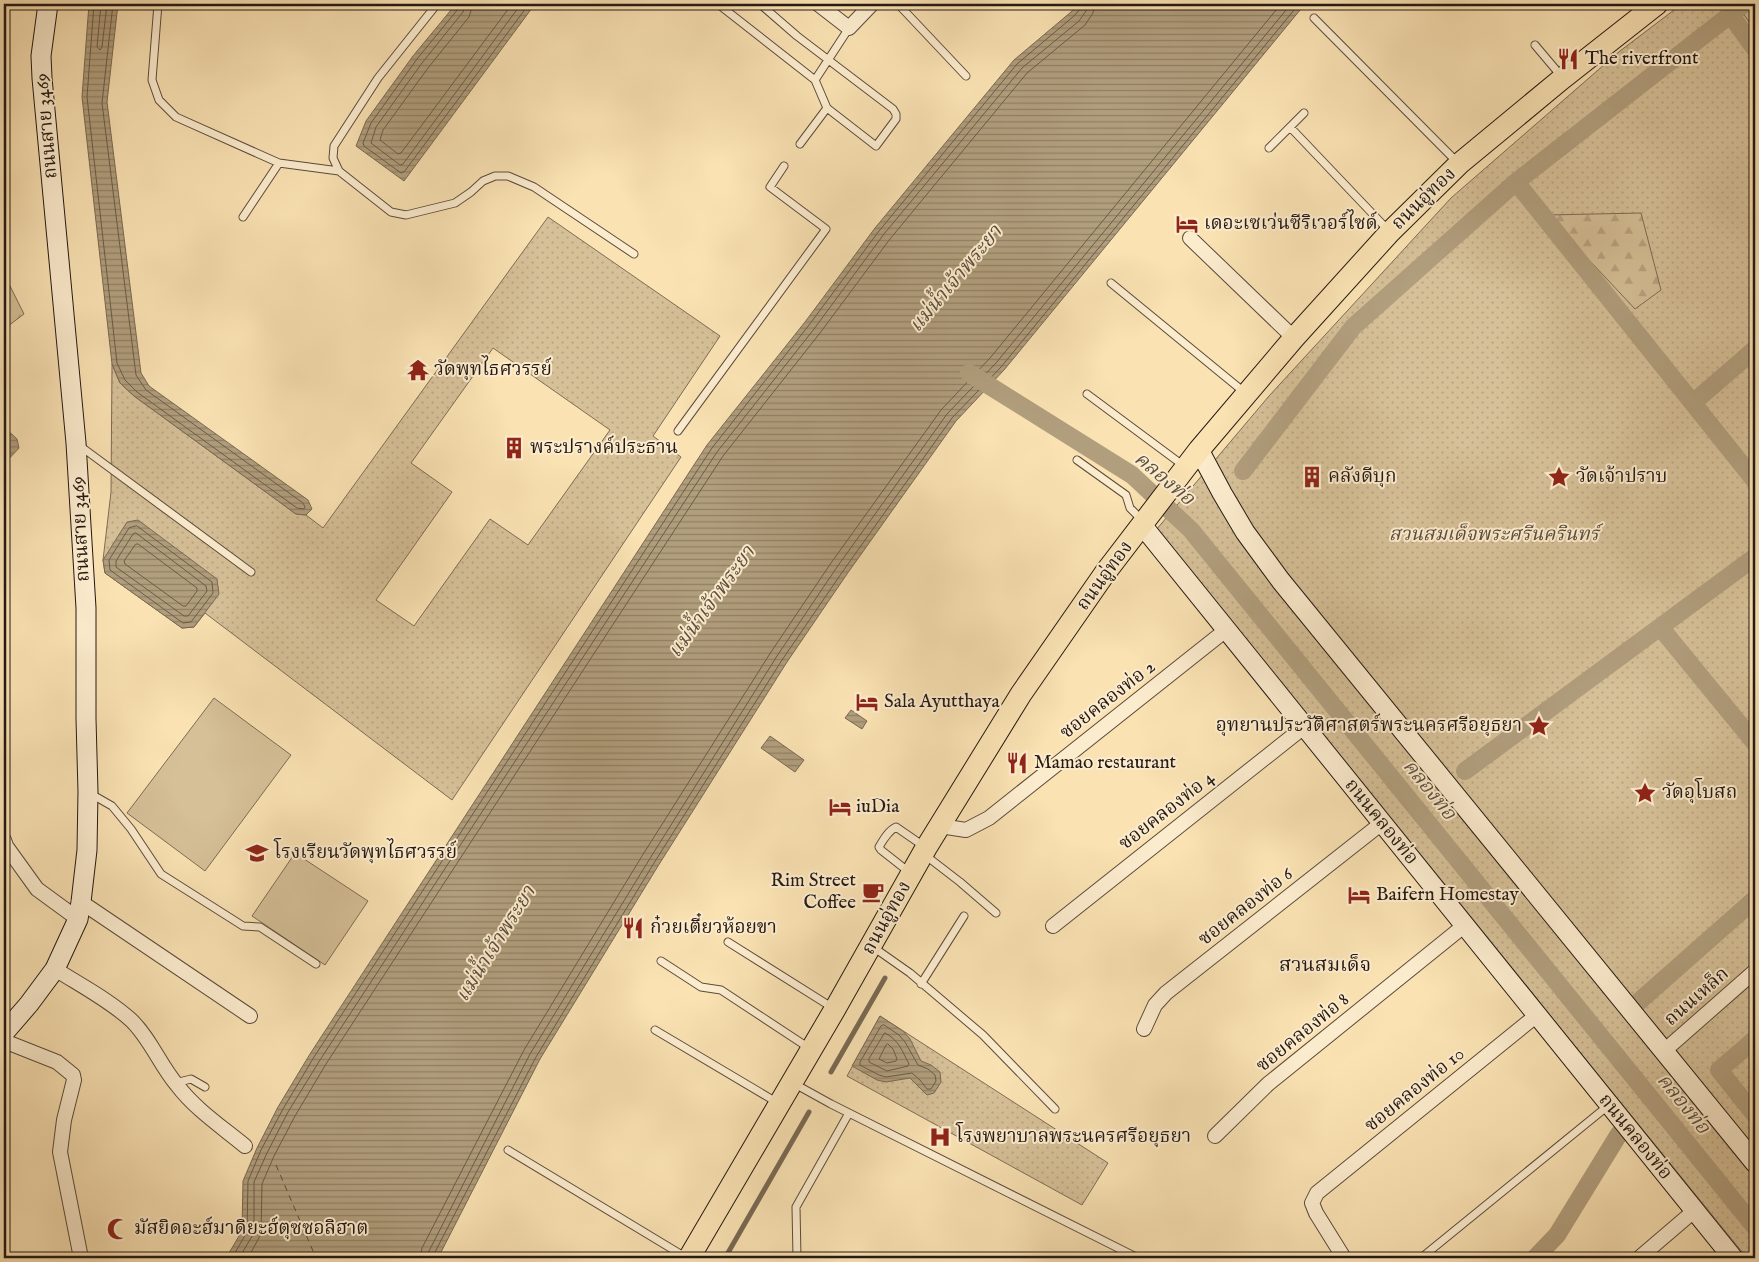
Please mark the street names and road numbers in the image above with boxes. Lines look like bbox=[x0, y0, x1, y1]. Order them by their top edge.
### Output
street label: ถนนสาย 3469 bbox=[30, 72, 64, 180]
street label: ถนนอู่ทอง bbox=[1387, 162, 1461, 236]
street label: ถนนสาย 3469 bbox=[66, 475, 96, 583]
street label: ถนนอู่ทอง bbox=[1072, 536, 1138, 616]
street label: ซอยคลองท่อ 2 bbox=[1056, 655, 1161, 745]
street label: ซอยคลองท่อ 4 bbox=[1114, 766, 1220, 856]
street label: ถนนคลองท่อ bbox=[1339, 774, 1423, 870]
street label: ซอยคลองท่อ 6 bbox=[1194, 862, 1299, 951]
street label: ถนนอู่ทอง bbox=[857, 877, 917, 959]
street label: ถนนเหล็ก bbox=[1660, 962, 1734, 1032]
street label: ซอยคลองท่อ 8 bbox=[1252, 988, 1354, 1078]
street label: ซอยคลองท่อ 10 bbox=[1360, 1042, 1470, 1138]
street label: ถนนคลองท่อ bbox=[1593, 1089, 1677, 1185]

